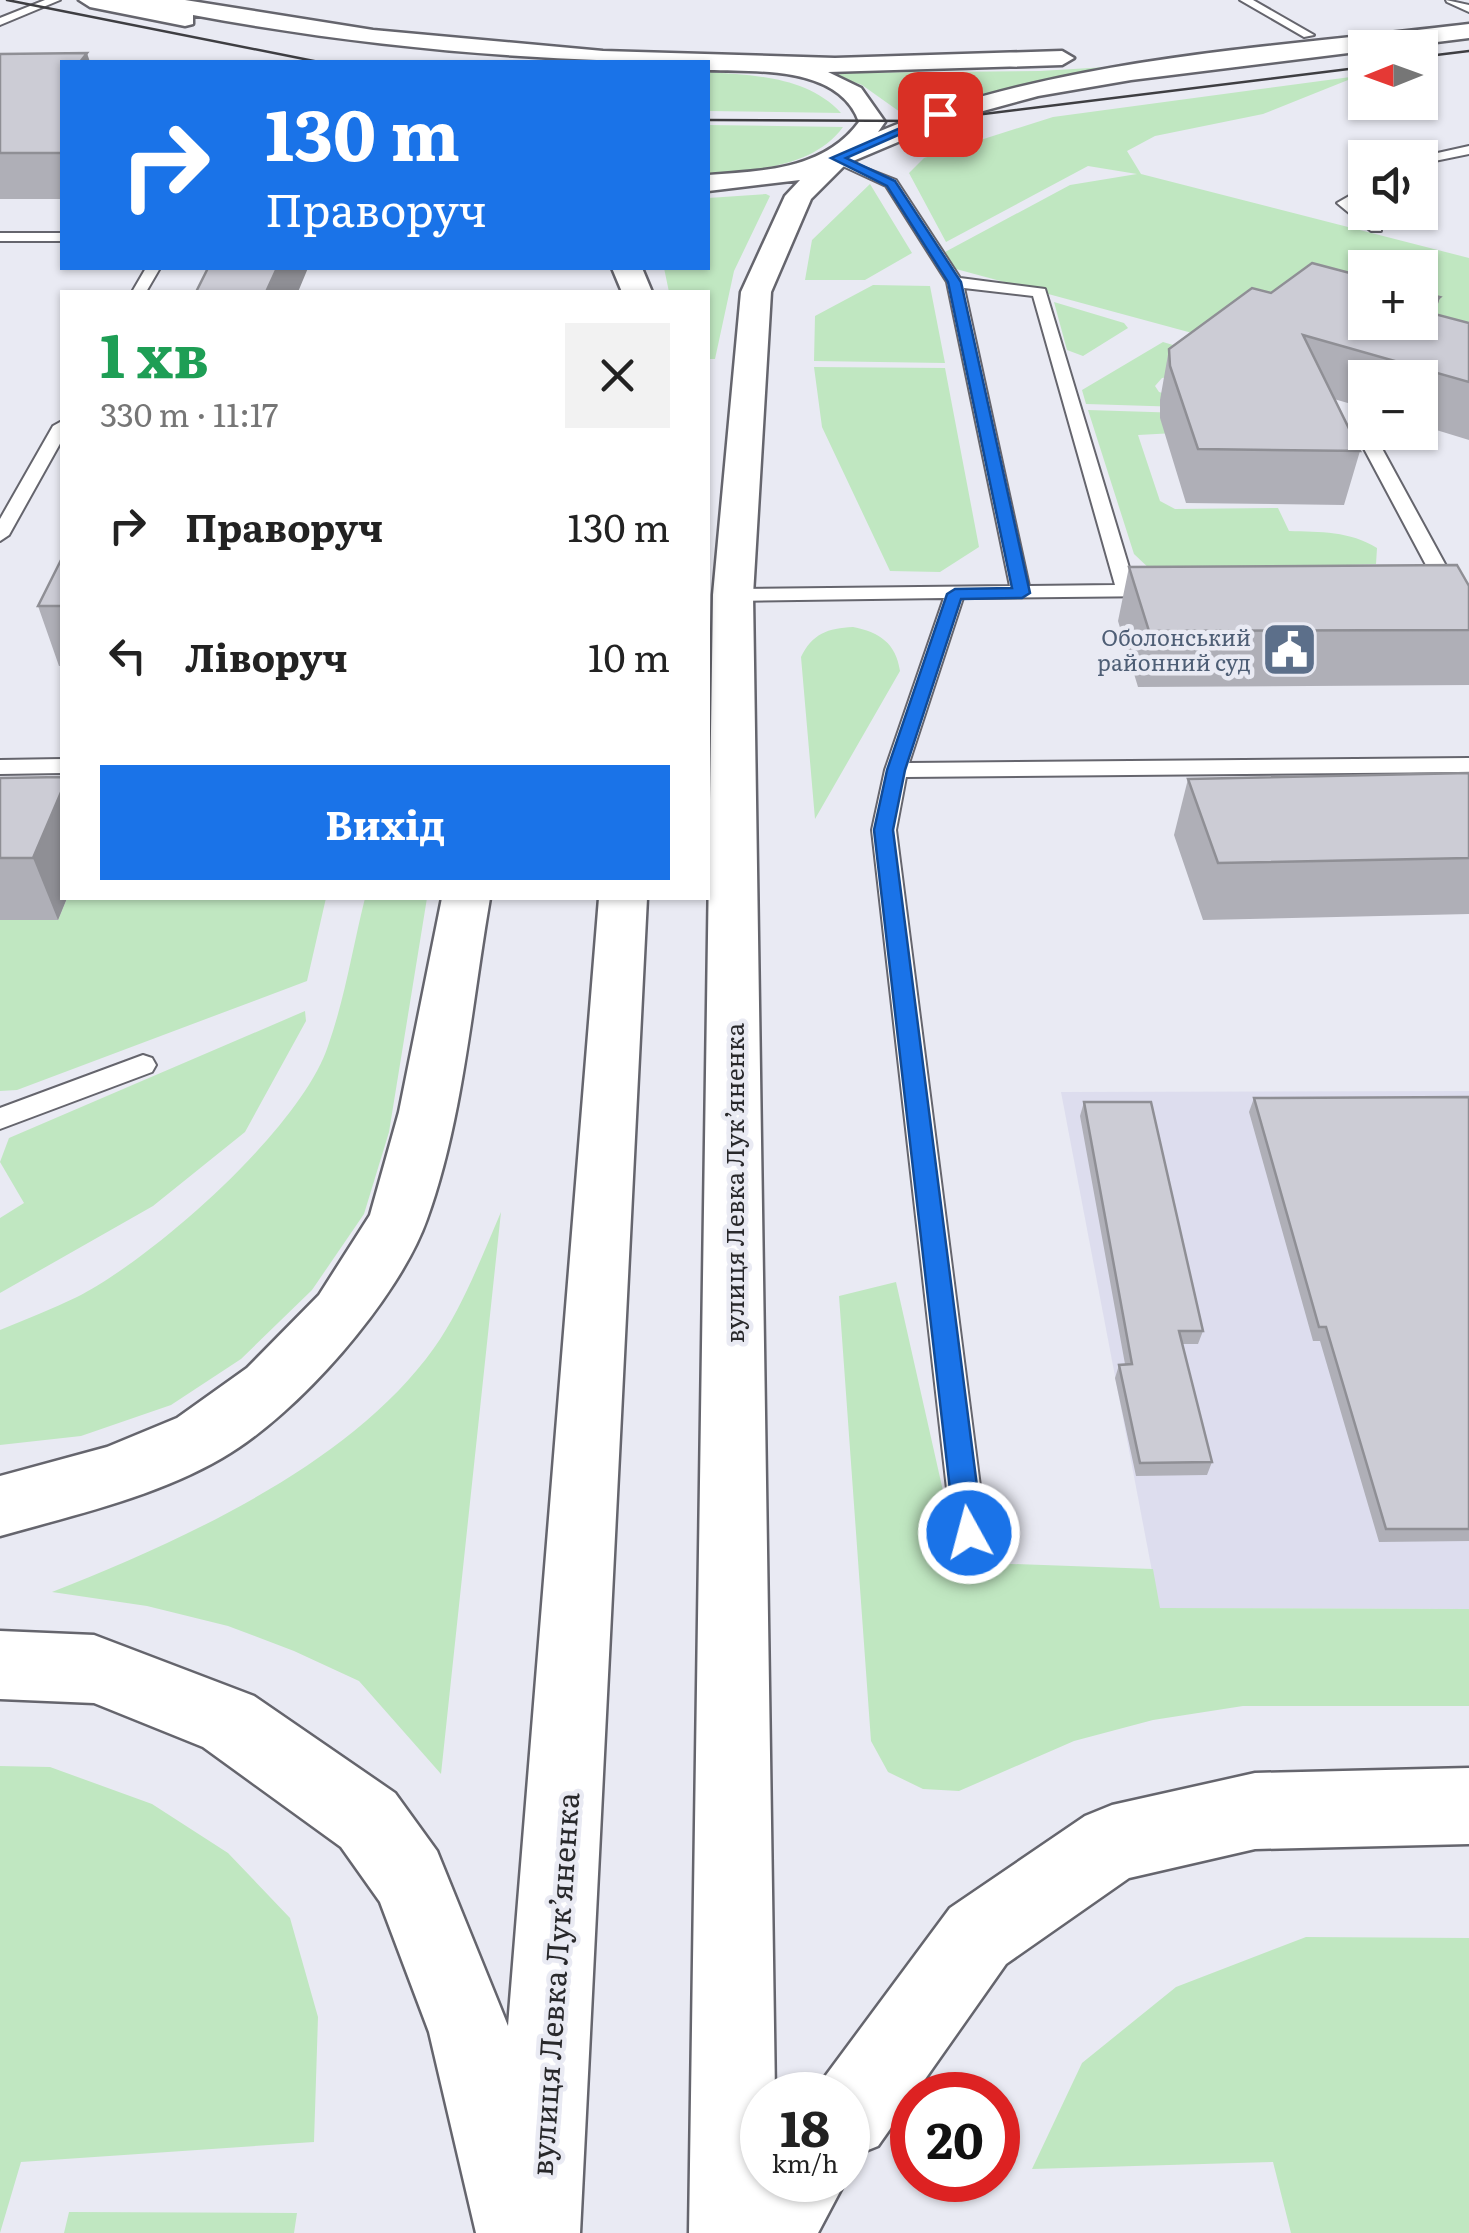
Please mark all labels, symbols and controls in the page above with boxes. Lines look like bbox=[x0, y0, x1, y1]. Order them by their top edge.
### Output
north arrow bbox=[1348, 30, 1438, 120]
map controls bbox=[1348, 30, 1438, 450]
pin bbox=[898, 72, 983, 157]
text: 130 m bbox=[265, 79, 460, 183]
icon: arrive bbox=[913, 87, 968, 142]
icon: right bbox=[100, 100, 230, 230]
button: sound bbox=[1348, 140, 1438, 230]
text: Праворуч bbox=[265, 174, 487, 241]
button: + bbox=[1348, 250, 1438, 340]
text: 1 хв bbox=[100, 307, 209, 396]
button: close bbox=[565, 323, 670, 428]
button: − bbox=[1348, 360, 1438, 450]
text: 330 m · 11:17 bbox=[100, 389, 278, 437]
text: Праворуч bbox=[185, 497, 383, 554]
text: 130 m bbox=[568, 497, 670, 554]
icon: right bbox=[100, 498, 155, 553]
public building icon: Оболонський районний суд bbox=[1260, 619, 1320, 679]
place label: Оболонський районний суд bbox=[1097, 620, 1251, 678]
text: Ліворуч bbox=[185, 627, 348, 684]
text: 10 m bbox=[588, 627, 670, 684]
icon: left bbox=[100, 628, 155, 683]
button: Вихід bbox=[100, 765, 670, 880]
street label: вулиця Левка Лукʼяненка bbox=[715, 1022, 752, 1343]
position arrow bbox=[917, 1481, 1021, 1585]
street label: вулиця Левка Лукʼяненка bbox=[518, 1790, 588, 2177]
speed limit sign: 20 bbox=[890, 2072, 1020, 2202]
text: 18 bbox=[780, 2088, 830, 2162]
text: km/h bbox=[772, 2144, 838, 2181]

